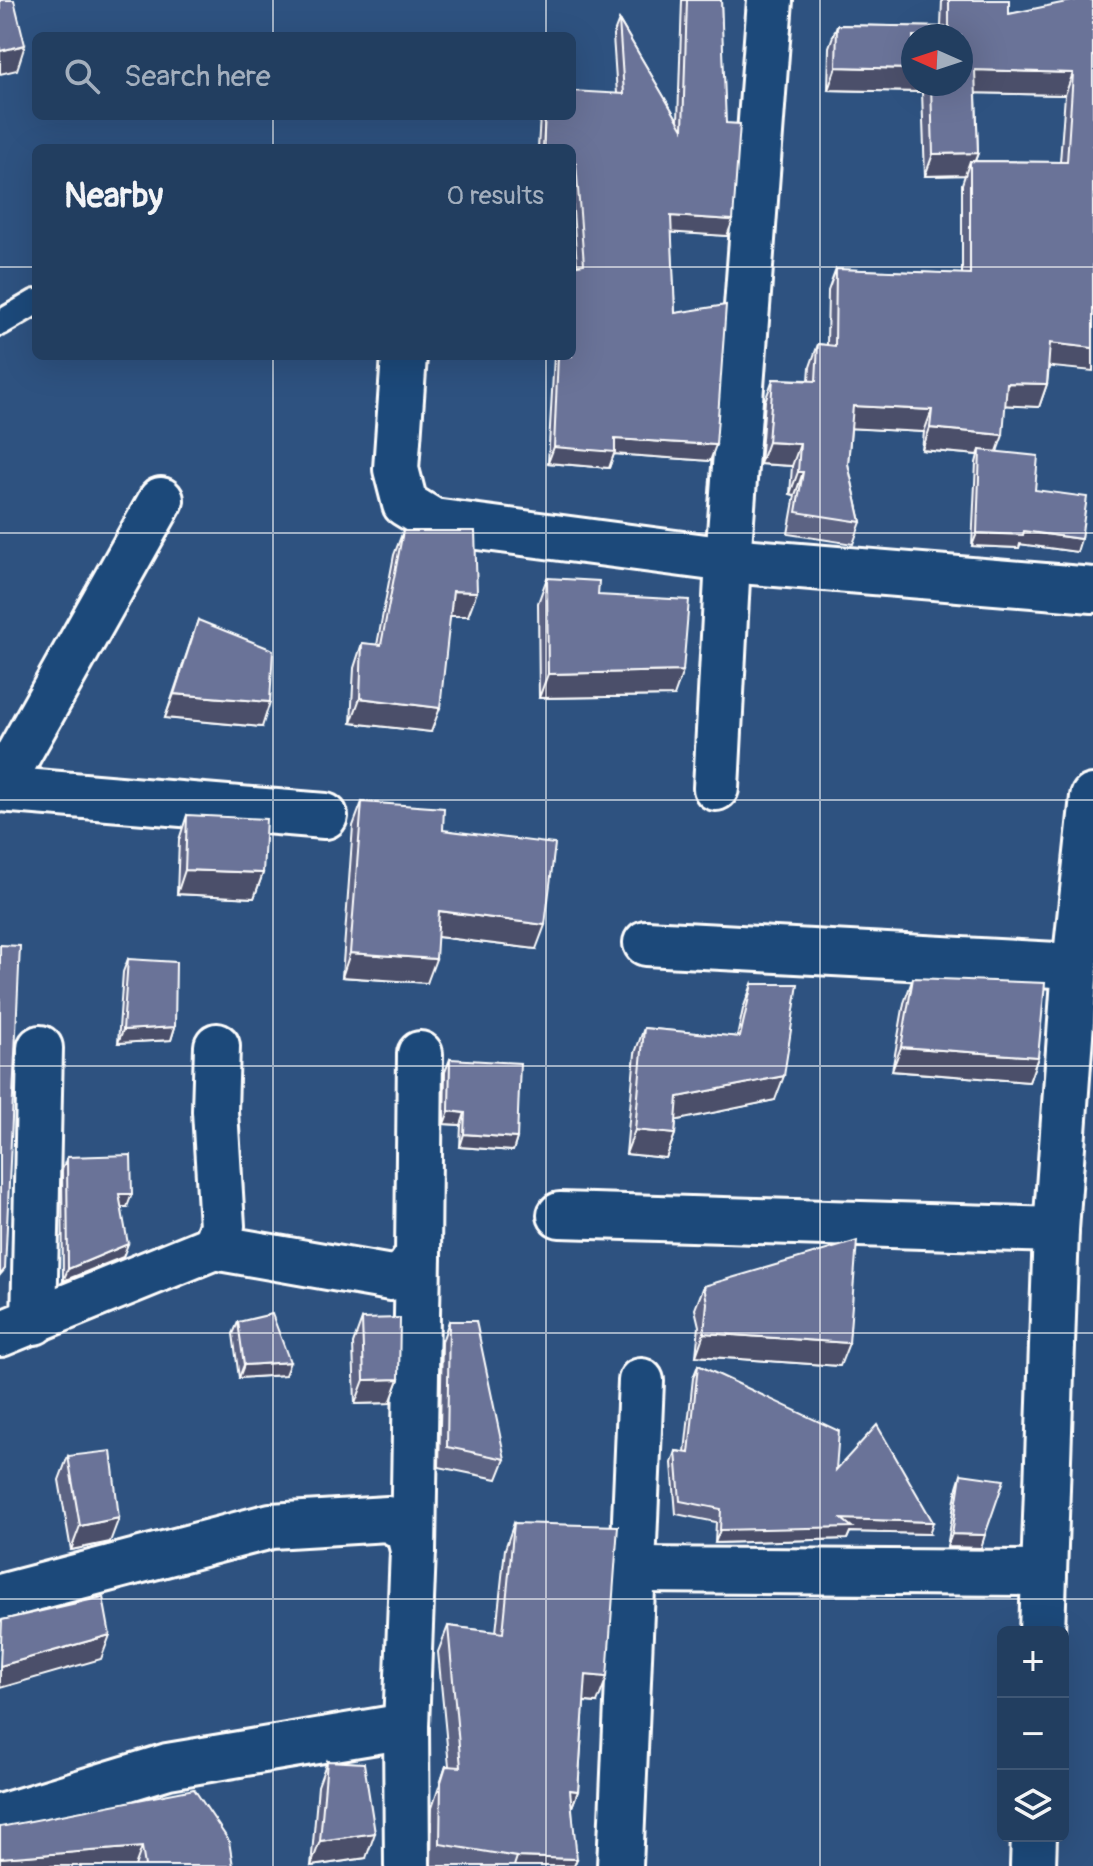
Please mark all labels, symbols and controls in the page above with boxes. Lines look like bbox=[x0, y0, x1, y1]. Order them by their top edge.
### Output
north arrow bbox=[901, 24, 973, 96]
search box bbox=[32, 32, 576, 120]
icon: search bbox=[60, 54, 104, 98]
text: Search here bbox=[124, 58, 271, 95]
text: Nearby bbox=[64, 175, 163, 218]
text: 0 results bbox=[447, 180, 544, 212]
map controls bbox=[997, 1626, 1069, 1842]
button: + bbox=[997, 1626, 1069, 1698]
button: − bbox=[997, 1698, 1069, 1770]
button: layers bbox=[997, 1770, 1069, 1842]

